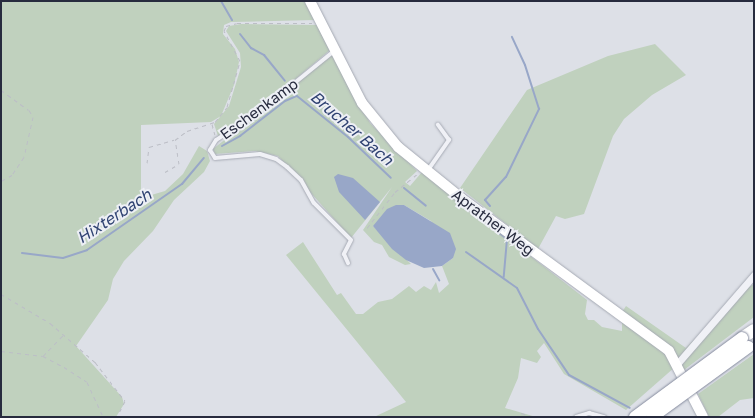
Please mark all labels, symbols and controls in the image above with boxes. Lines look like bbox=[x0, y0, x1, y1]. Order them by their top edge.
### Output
street label: Eschenkamp bbox=[217, 75, 301, 143]
water label: Brucher Bach bbox=[307, 87, 397, 169]
water label: Hixterbach bbox=[73, 185, 155, 247]
street label: Aprather Weg bbox=[448, 185, 538, 259]

